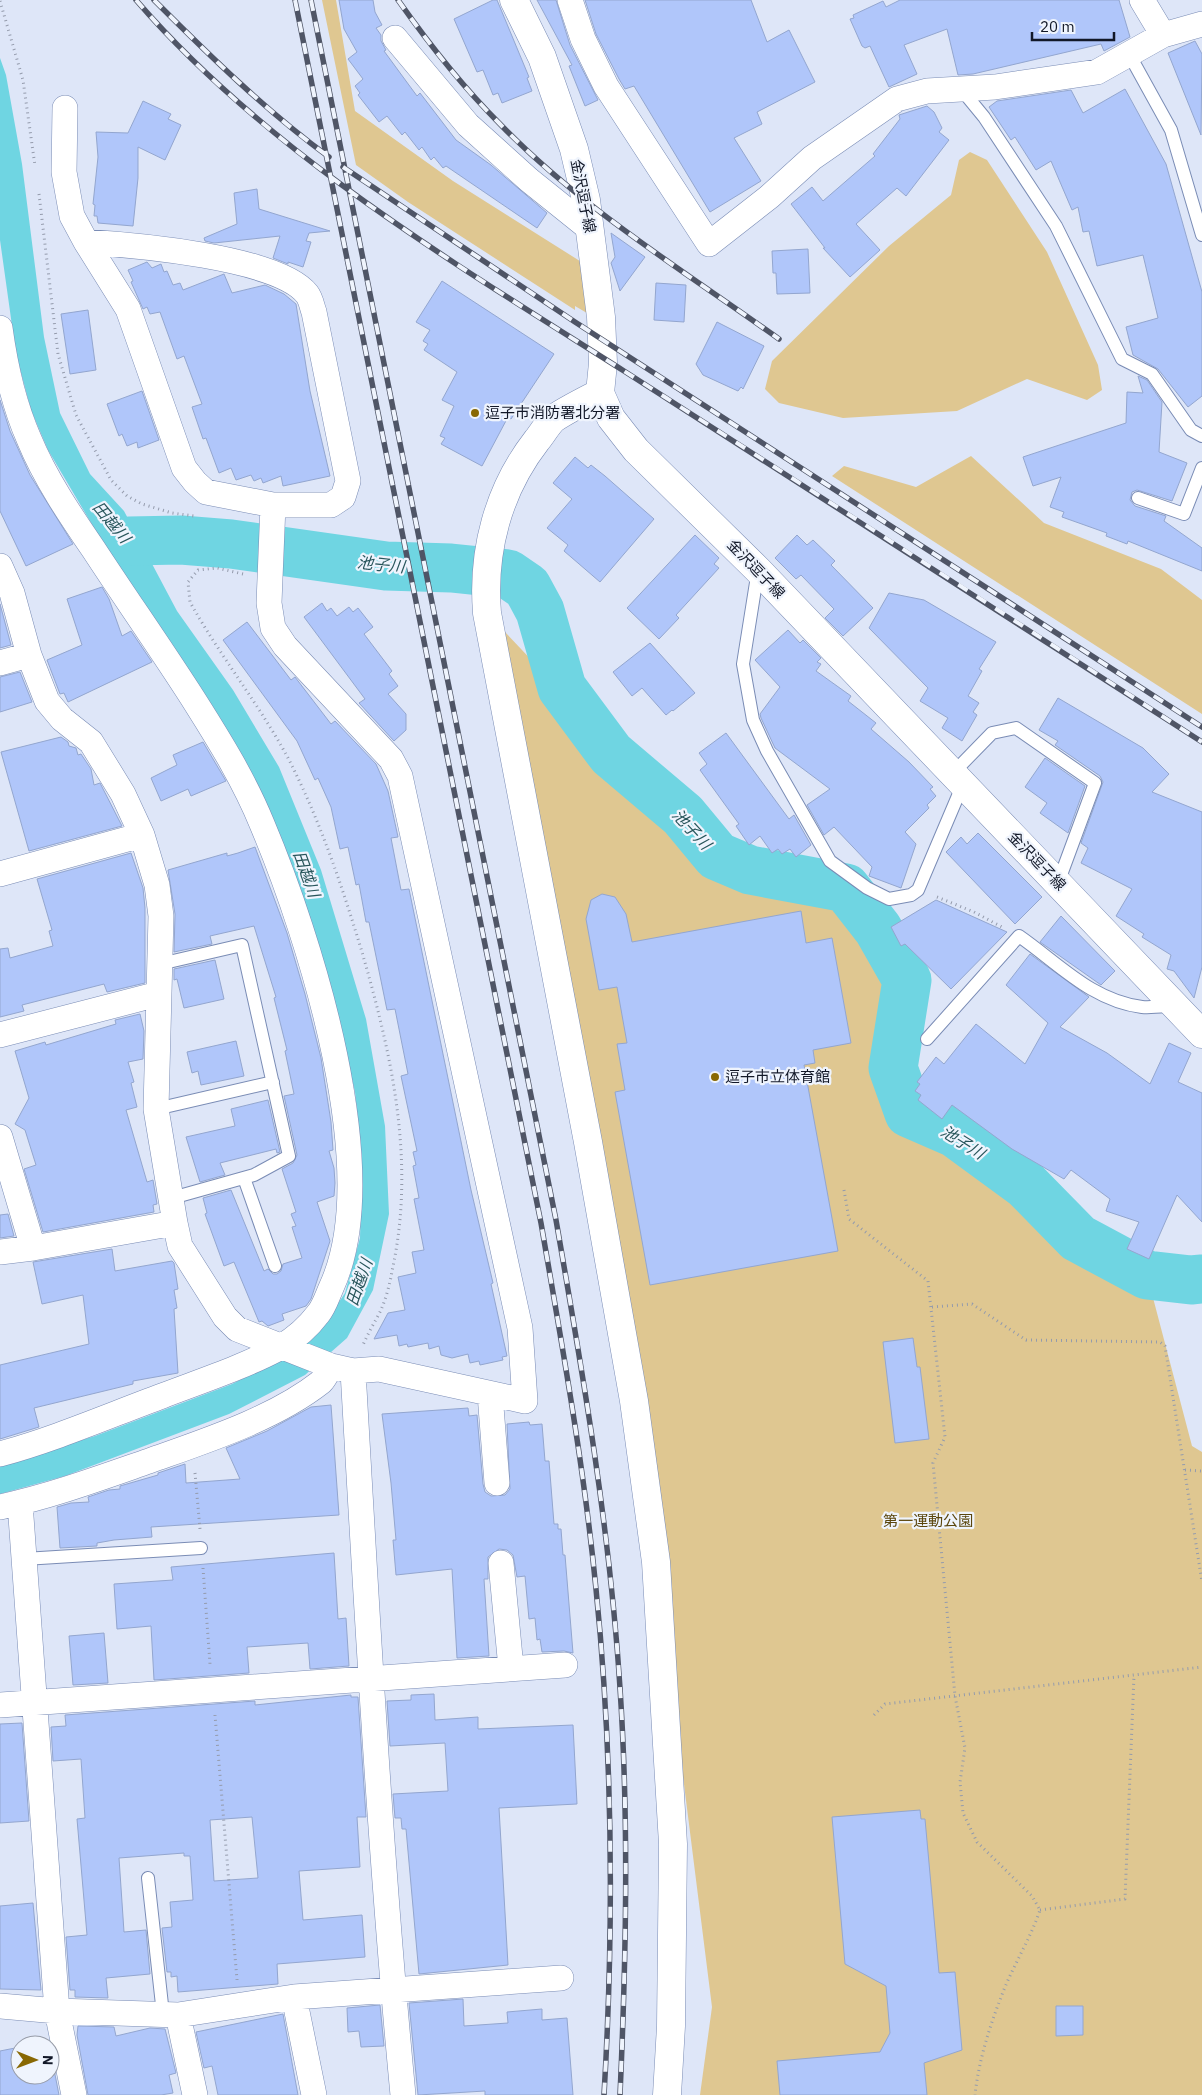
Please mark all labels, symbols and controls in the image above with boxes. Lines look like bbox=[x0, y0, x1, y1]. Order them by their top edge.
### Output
scale bar bbox=[1032, 10, 1114, 42]
text: 20 m bbox=[1040, 17, 1075, 36]
street label: 金沢逗子線 bbox=[567, 157, 600, 235]
place label: 逗子市消防署北分署 bbox=[485, 403, 620, 422]
marker: 逗子市消防署北分署 bbox=[469, 407, 481, 419]
water label: 田越川 bbox=[89, 497, 136, 548]
street label: 金沢逗子線 bbox=[723, 535, 789, 602]
water label: 池子川 bbox=[356, 552, 408, 577]
water label: 池子川 bbox=[668, 805, 717, 855]
street label: 金沢逗子線 bbox=[1004, 827, 1070, 894]
water label: 田越川 bbox=[289, 848, 325, 902]
place label: 逗子市立体育館 bbox=[725, 1067, 830, 1086]
marker: 逗子市立体育館 bbox=[709, 1071, 721, 1083]
water label: 池子川 bbox=[937, 1121, 990, 1164]
water label: 田越川 bbox=[342, 1254, 377, 1308]
park label: 第一運動公園 bbox=[883, 1511, 973, 1530]
north arrow bbox=[10, 2035, 60, 2085]
text: N bbox=[39, 2055, 57, 2065]

